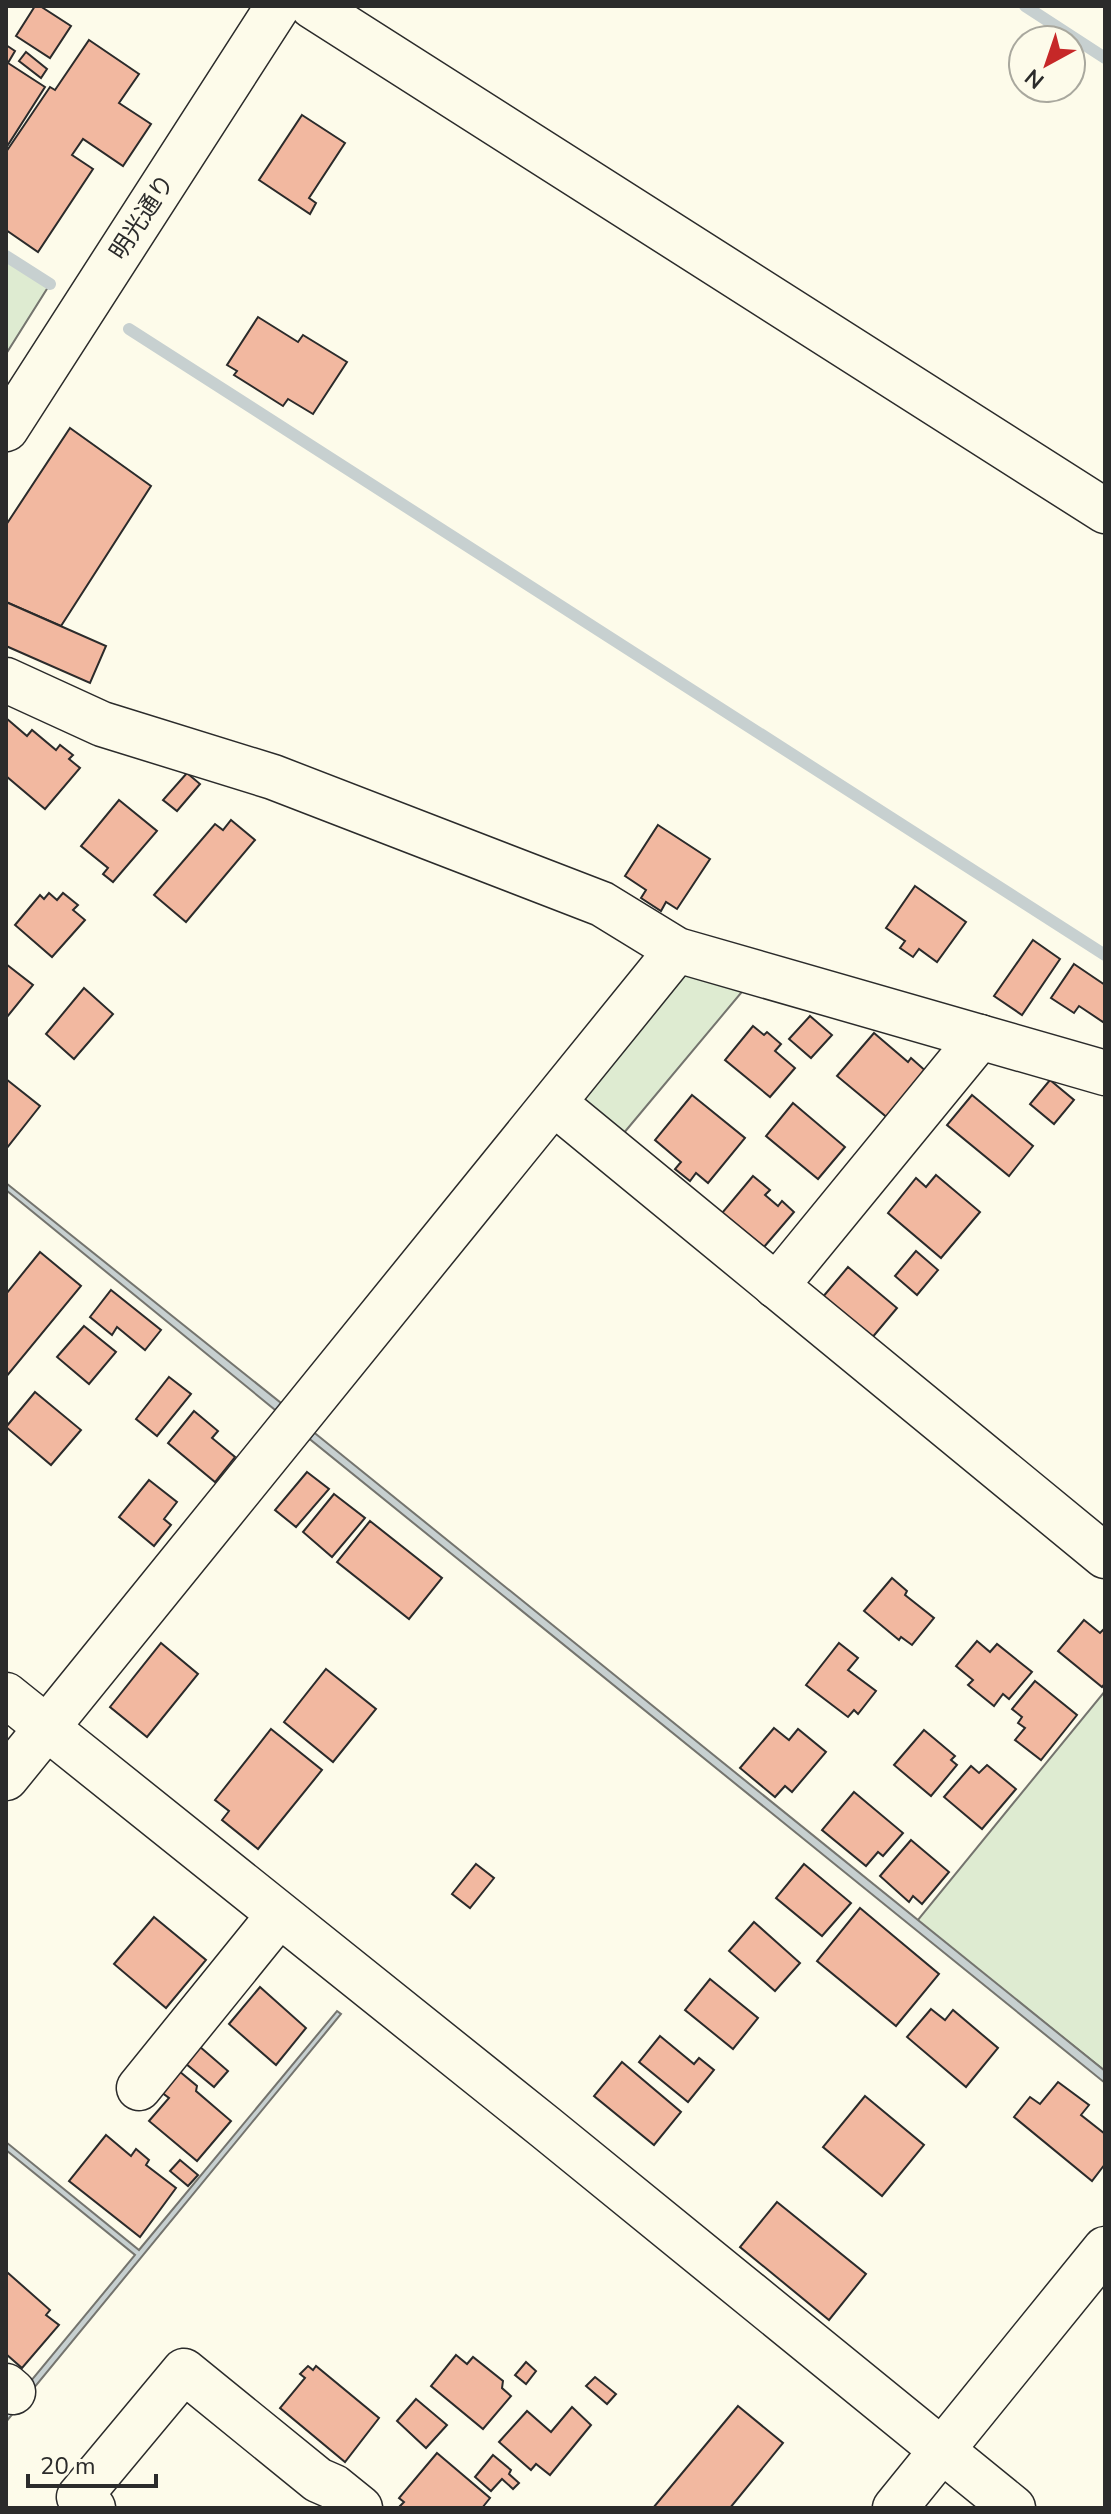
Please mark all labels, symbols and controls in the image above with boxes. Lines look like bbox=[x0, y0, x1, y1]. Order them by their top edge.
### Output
north arrow bbox=[1007, 24, 1087, 104]
text: N bbox=[1019, 62, 1051, 95]
street label: 明光通り bbox=[102, 168, 182, 266]
scale bar bbox=[28, 2438, 156, 2488]
text: 20 m bbox=[40, 2450, 96, 2482]

